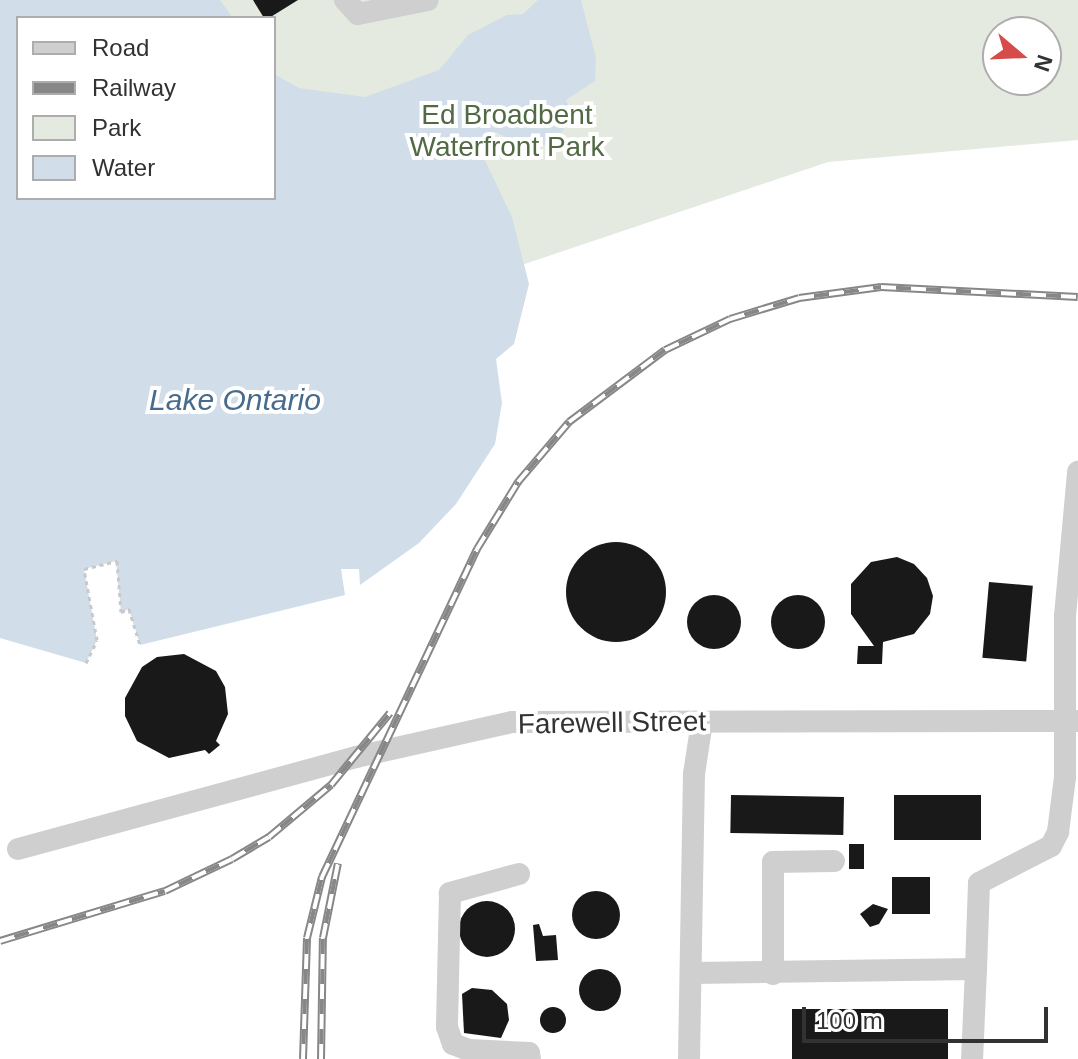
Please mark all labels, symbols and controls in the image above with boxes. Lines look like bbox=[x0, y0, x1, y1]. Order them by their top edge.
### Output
legend bbox=[16, 16, 276, 200]
north arrow bbox=[982, 16, 1062, 96]
text: Road bbox=[92, 34, 149, 61]
text: N bbox=[1029, 52, 1058, 75]
text: Railway bbox=[92, 74, 176, 101]
park label: Ed Broadbent Waterfront Park bbox=[409, 98, 605, 164]
text: Park bbox=[92, 114, 141, 141]
text: Water bbox=[92, 154, 155, 181]
water label: Lake Ontario bbox=[149, 382, 321, 418]
street label: Farewell Street bbox=[518, 705, 706, 741]
scale bar bbox=[806, 991, 1052, 1041]
text: 100 m bbox=[816, 1007, 883, 1034]

